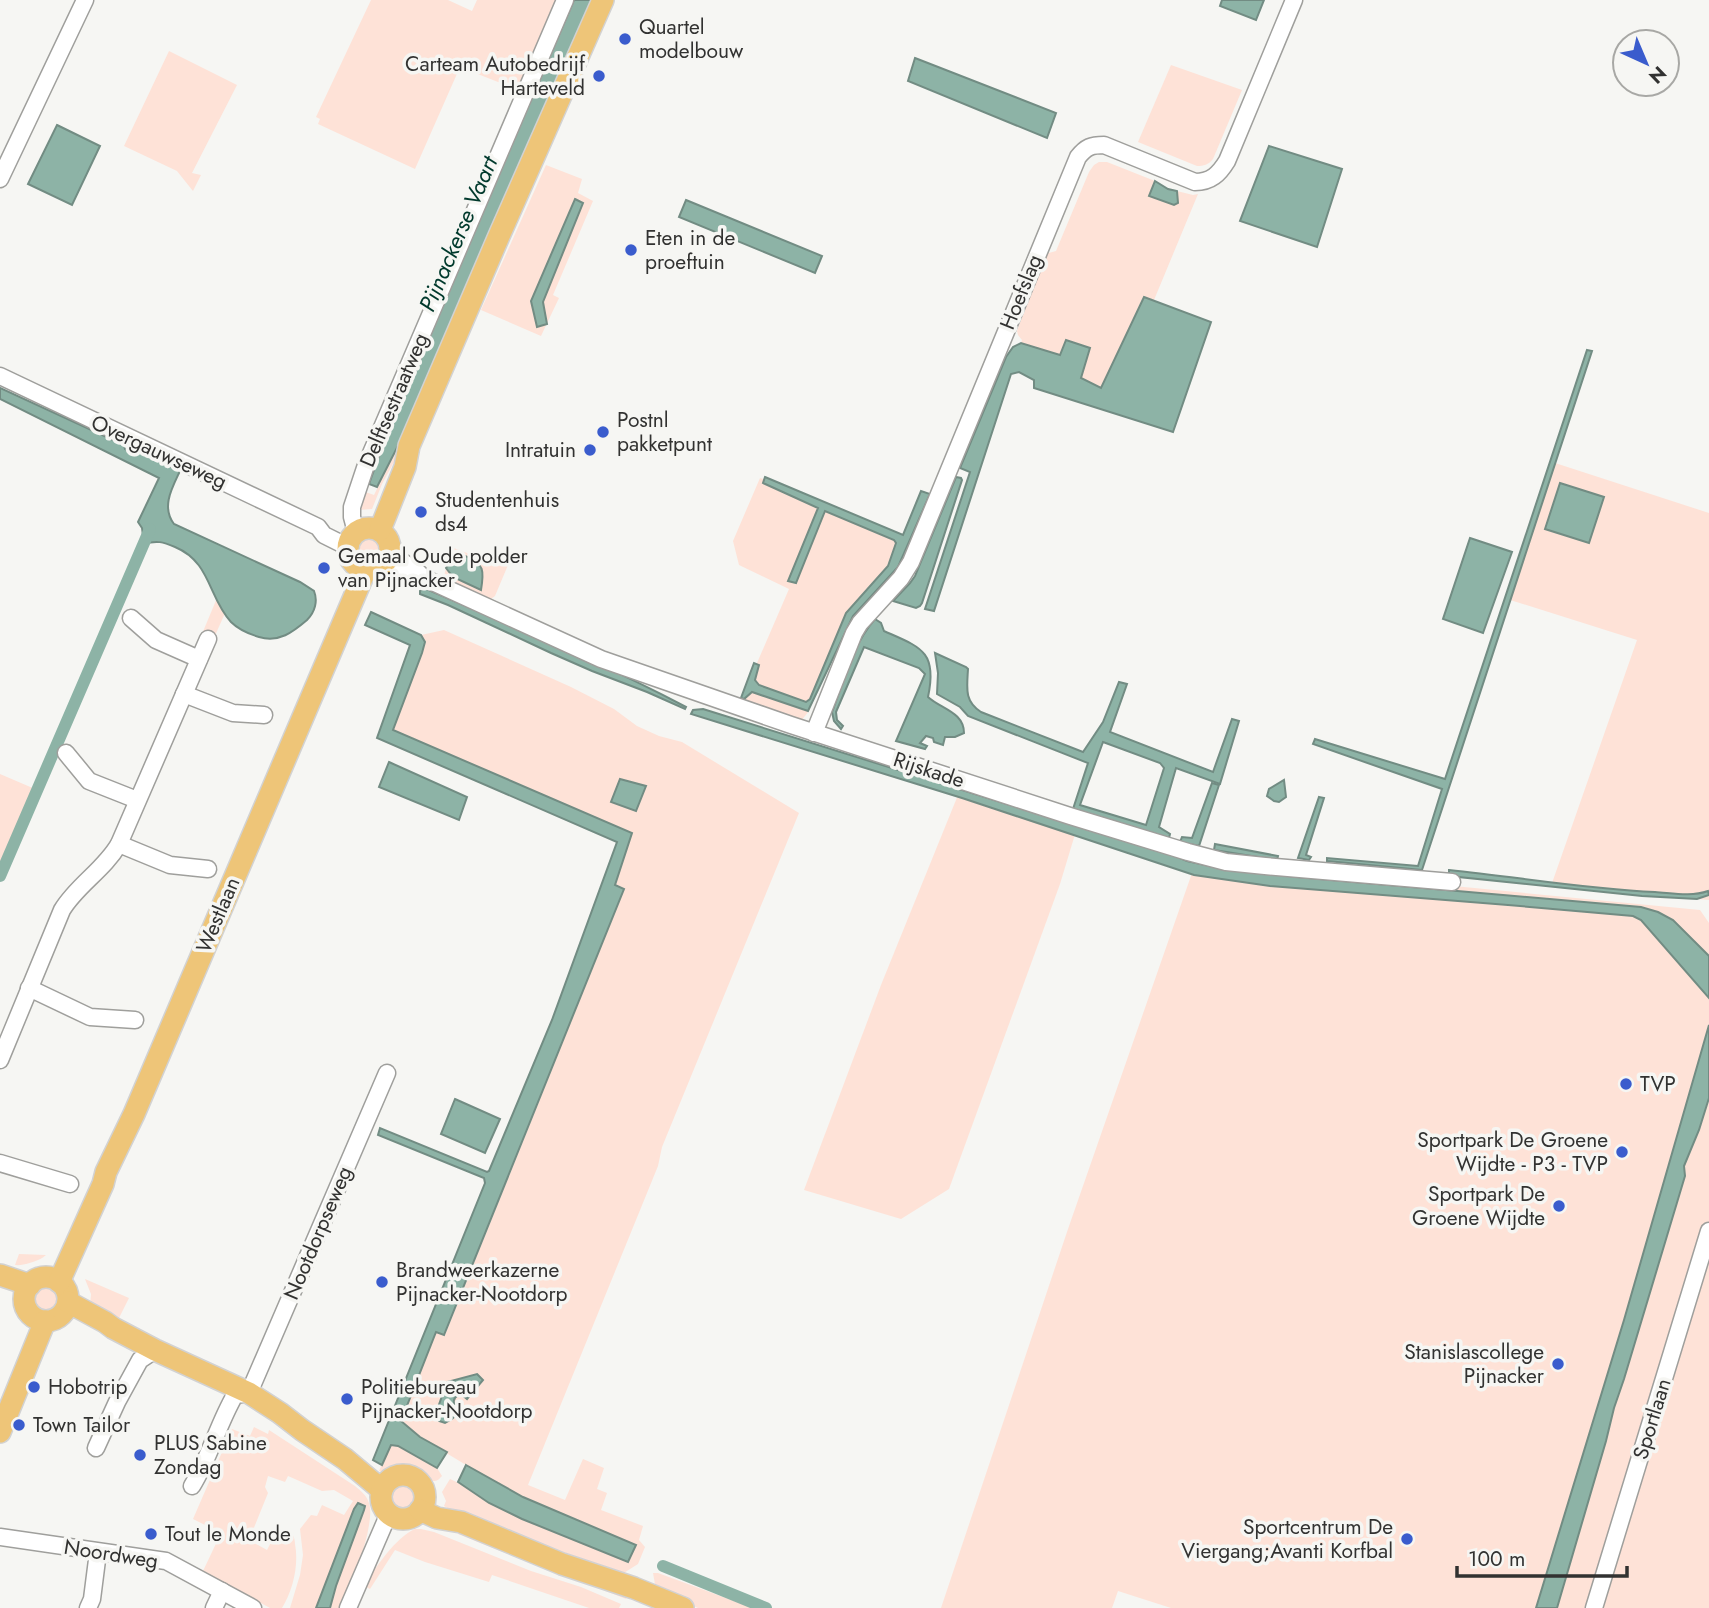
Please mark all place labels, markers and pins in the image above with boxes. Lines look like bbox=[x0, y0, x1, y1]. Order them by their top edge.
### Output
place label: Quartel modelbouw bbox=[639, 12, 744, 66]
marker: Quartel modelbouw bbox=[617, 31, 633, 47]
place label: Carteam Autobedrijf Harteveld bbox=[405, 49, 586, 103]
marker: Carteam Autobedrijf Harteveld bbox=[591, 68, 607, 84]
place label: Eten in de proeftuin bbox=[645, 223, 735, 277]
marker: Eten in de proeftuin bbox=[623, 242, 639, 258]
place label: Postnl pakketpunt bbox=[617, 405, 712, 459]
marker: Postnl pakketpunt bbox=[595, 424, 611, 440]
place label: Intratuin bbox=[505, 435, 576, 465]
marker: Intratuin bbox=[582, 442, 598, 458]
place label: Studentenhuis ds4 bbox=[435, 485, 559, 539]
marker: Studentenhuis ds4 bbox=[413, 504, 429, 520]
place label: Gemaal Oude polder van Pijnacker bbox=[338, 541, 529, 595]
marker: Gemaal Oude polder van Pijnacker bbox=[316, 560, 332, 576]
place label: TVP bbox=[1640, 1069, 1676, 1099]
marker: TVP bbox=[1618, 1076, 1634, 1092]
place label: Sportpark De Groene Wijdte - P3 - TVP bbox=[1417, 1125, 1608, 1179]
marker: Sportpark De Groene Wijdte - P3 - TVP bbox=[1614, 1144, 1630, 1160]
place label: Sportpark De Groene Wijdte bbox=[1412, 1179, 1545, 1233]
marker: Sportpark De Groene Wijdte bbox=[1551, 1198, 1567, 1214]
place label: Brandweerkazerne Pijnacker-Nootdorp bbox=[396, 1255, 568, 1309]
marker: Brandweerkazerne Pijnacker-Nootdorp bbox=[374, 1274, 390, 1290]
place label: Stanislascollege Pijnacker bbox=[1404, 1337, 1545, 1391]
marker: Stanislascollege Pijnacker bbox=[1550, 1356, 1566, 1372]
place label: Hobotrip bbox=[48, 1372, 128, 1402]
place label: Politiebureau Pijnacker-Nootdorp bbox=[361, 1372, 533, 1426]
marker: Hobotrip bbox=[26, 1379, 42, 1395]
marker: Politiebureau Pijnacker-Nootdorp bbox=[339, 1391, 355, 1407]
place label: Town Tailor bbox=[33, 1410, 131, 1440]
marker: Town Tailor bbox=[11, 1417, 27, 1433]
place label: PLUS Sabine Zondag bbox=[154, 1428, 267, 1482]
marker: PLUS Sabine Zondag bbox=[132, 1447, 148, 1463]
place label: Sportcentrum De Viergang;Avanti Korfbal bbox=[1181, 1512, 1393, 1566]
place label: Tout le Monde bbox=[165, 1519, 291, 1549]
marker: Tout le Monde bbox=[143, 1526, 159, 1542]
marker: Sportcentrum De Viergang;Avanti Korfbal bbox=[1399, 1531, 1415, 1547]

